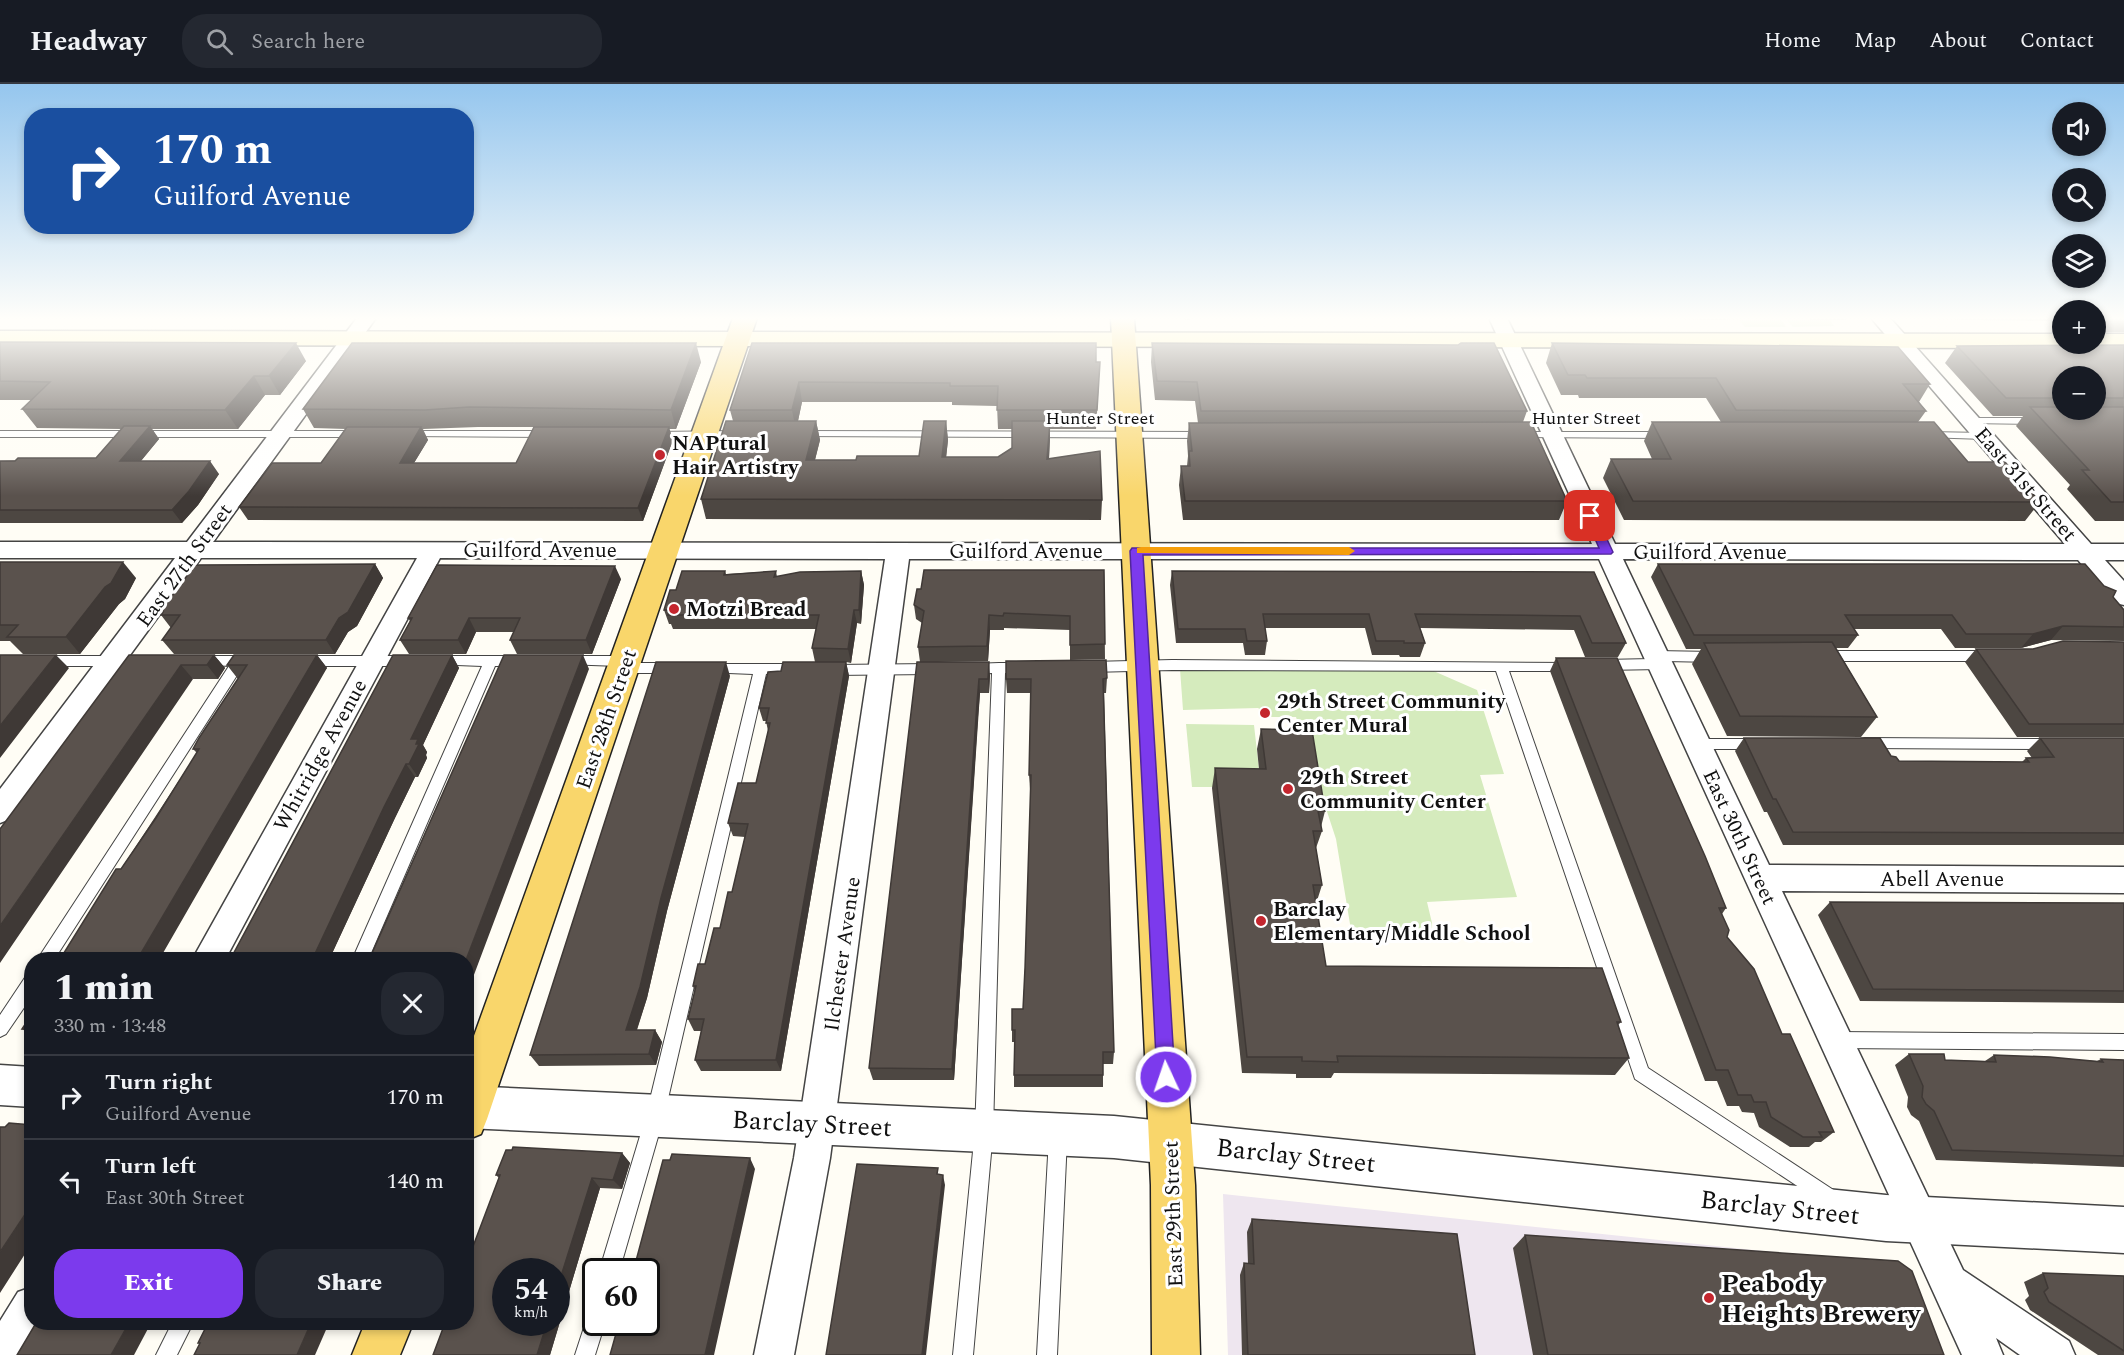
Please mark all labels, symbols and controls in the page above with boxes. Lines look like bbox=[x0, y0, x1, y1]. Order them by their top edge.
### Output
search box bbox=[182, 14, 602, 68]
text: Headway bbox=[30, 20, 146, 63]
icon: search bbox=[203, 25, 236, 58]
text: Search here bbox=[251, 25, 365, 58]
text: Home bbox=[1764, 25, 1821, 57]
text: Map bbox=[1854, 25, 1896, 57]
text: About bbox=[1929, 25, 1987, 57]
text: Contact bbox=[2020, 25, 2094, 57]
map controls bbox=[2052, 102, 2106, 420]
button: sound bbox=[2052, 102, 2106, 156]
text: 170 m bbox=[153, 119, 272, 182]
icon: right bbox=[54, 132, 132, 210]
button: search bbox=[2052, 168, 2106, 222]
text: Guilford Avenue bbox=[153, 176, 351, 218]
button: layers bbox=[2052, 234, 2106, 288]
button: + bbox=[2052, 300, 2106, 354]
button: − bbox=[2052, 366, 2106, 420]
street label: Hunter Street bbox=[1045, 405, 1155, 432]
street label: Hunter Street bbox=[1531, 405, 1641, 432]
street label: East 31st Street bbox=[1966, 420, 2084, 549]
place label: NAPtural Hair Artistry bbox=[672, 428, 799, 484]
marker: NAPtural Hair Artistry bbox=[653, 448, 667, 462]
pin bbox=[1564, 490, 1615, 541]
street label: East 27th Street bbox=[129, 497, 241, 634]
icon: arrive bbox=[1573, 499, 1606, 532]
street label: Guilford Avenue bbox=[463, 535, 617, 567]
street label: Guilford Avenue bbox=[949, 536, 1103, 568]
street label: Guilford Avenue bbox=[1633, 537, 1787, 569]
place label: Motzi Bread bbox=[686, 594, 807, 626]
marker: Motzi Bread bbox=[667, 602, 681, 616]
street label: East 28th Street bbox=[568, 645, 646, 794]
street label: Whitridge Avenue bbox=[266, 674, 376, 837]
place label: 29th Street Community Center Mural bbox=[1277, 686, 1506, 742]
marker: 29th Street Community Center Mural bbox=[1258, 706, 1272, 720]
place label: 29th Street Community Center bbox=[1300, 762, 1486, 818]
street label: East 30th Street bbox=[1694, 764, 1785, 911]
marker: 29th Street Community Center bbox=[1281, 782, 1295, 796]
street label: Abell Avenue bbox=[1880, 864, 2004, 896]
street label: Ilchester Avenue bbox=[816, 875, 870, 1034]
place label: Barclay Elementary/Middle School bbox=[1273, 894, 1531, 950]
marker: Barclay Elementary/Middle School bbox=[1254, 914, 1268, 928]
text: 1 min bbox=[54, 961, 154, 1016]
button: close bbox=[381, 972, 444, 1035]
text: 330 m · 13:48 bbox=[54, 1011, 166, 1041]
position arrow bbox=[1134, 1045, 1198, 1109]
text: Turn right bbox=[105, 1066, 212, 1099]
icon: right bbox=[54, 1081, 87, 1114]
text: 170 m bbox=[387, 1081, 444, 1114]
text: Guilford Avenue bbox=[105, 1099, 252, 1129]
street label: Barclay Street bbox=[731, 1100, 893, 1148]
street label: Barclay Street bbox=[1214, 1128, 1378, 1184]
street label: East 29th Street bbox=[1155, 1140, 1193, 1288]
text: Turn left bbox=[105, 1150, 197, 1183]
icon: left bbox=[54, 1165, 87, 1198]
text: 140 m bbox=[387, 1165, 444, 1198]
street label: Barclay Street bbox=[1698, 1180, 1862, 1236]
text: East 30th Street bbox=[105, 1183, 245, 1213]
button: Exit bbox=[54, 1249, 243, 1318]
button: Share bbox=[255, 1249, 444, 1318]
speed limit sign: 60 bbox=[582, 1258, 660, 1336]
place label: Peabody Heights Brewery bbox=[1721, 1264, 1922, 1334]
text: 54 bbox=[514, 1267, 548, 1313]
marker: Peabody Heights Brewery bbox=[1702, 1291, 1716, 1305]
text: km/h bbox=[514, 1301, 548, 1324]

